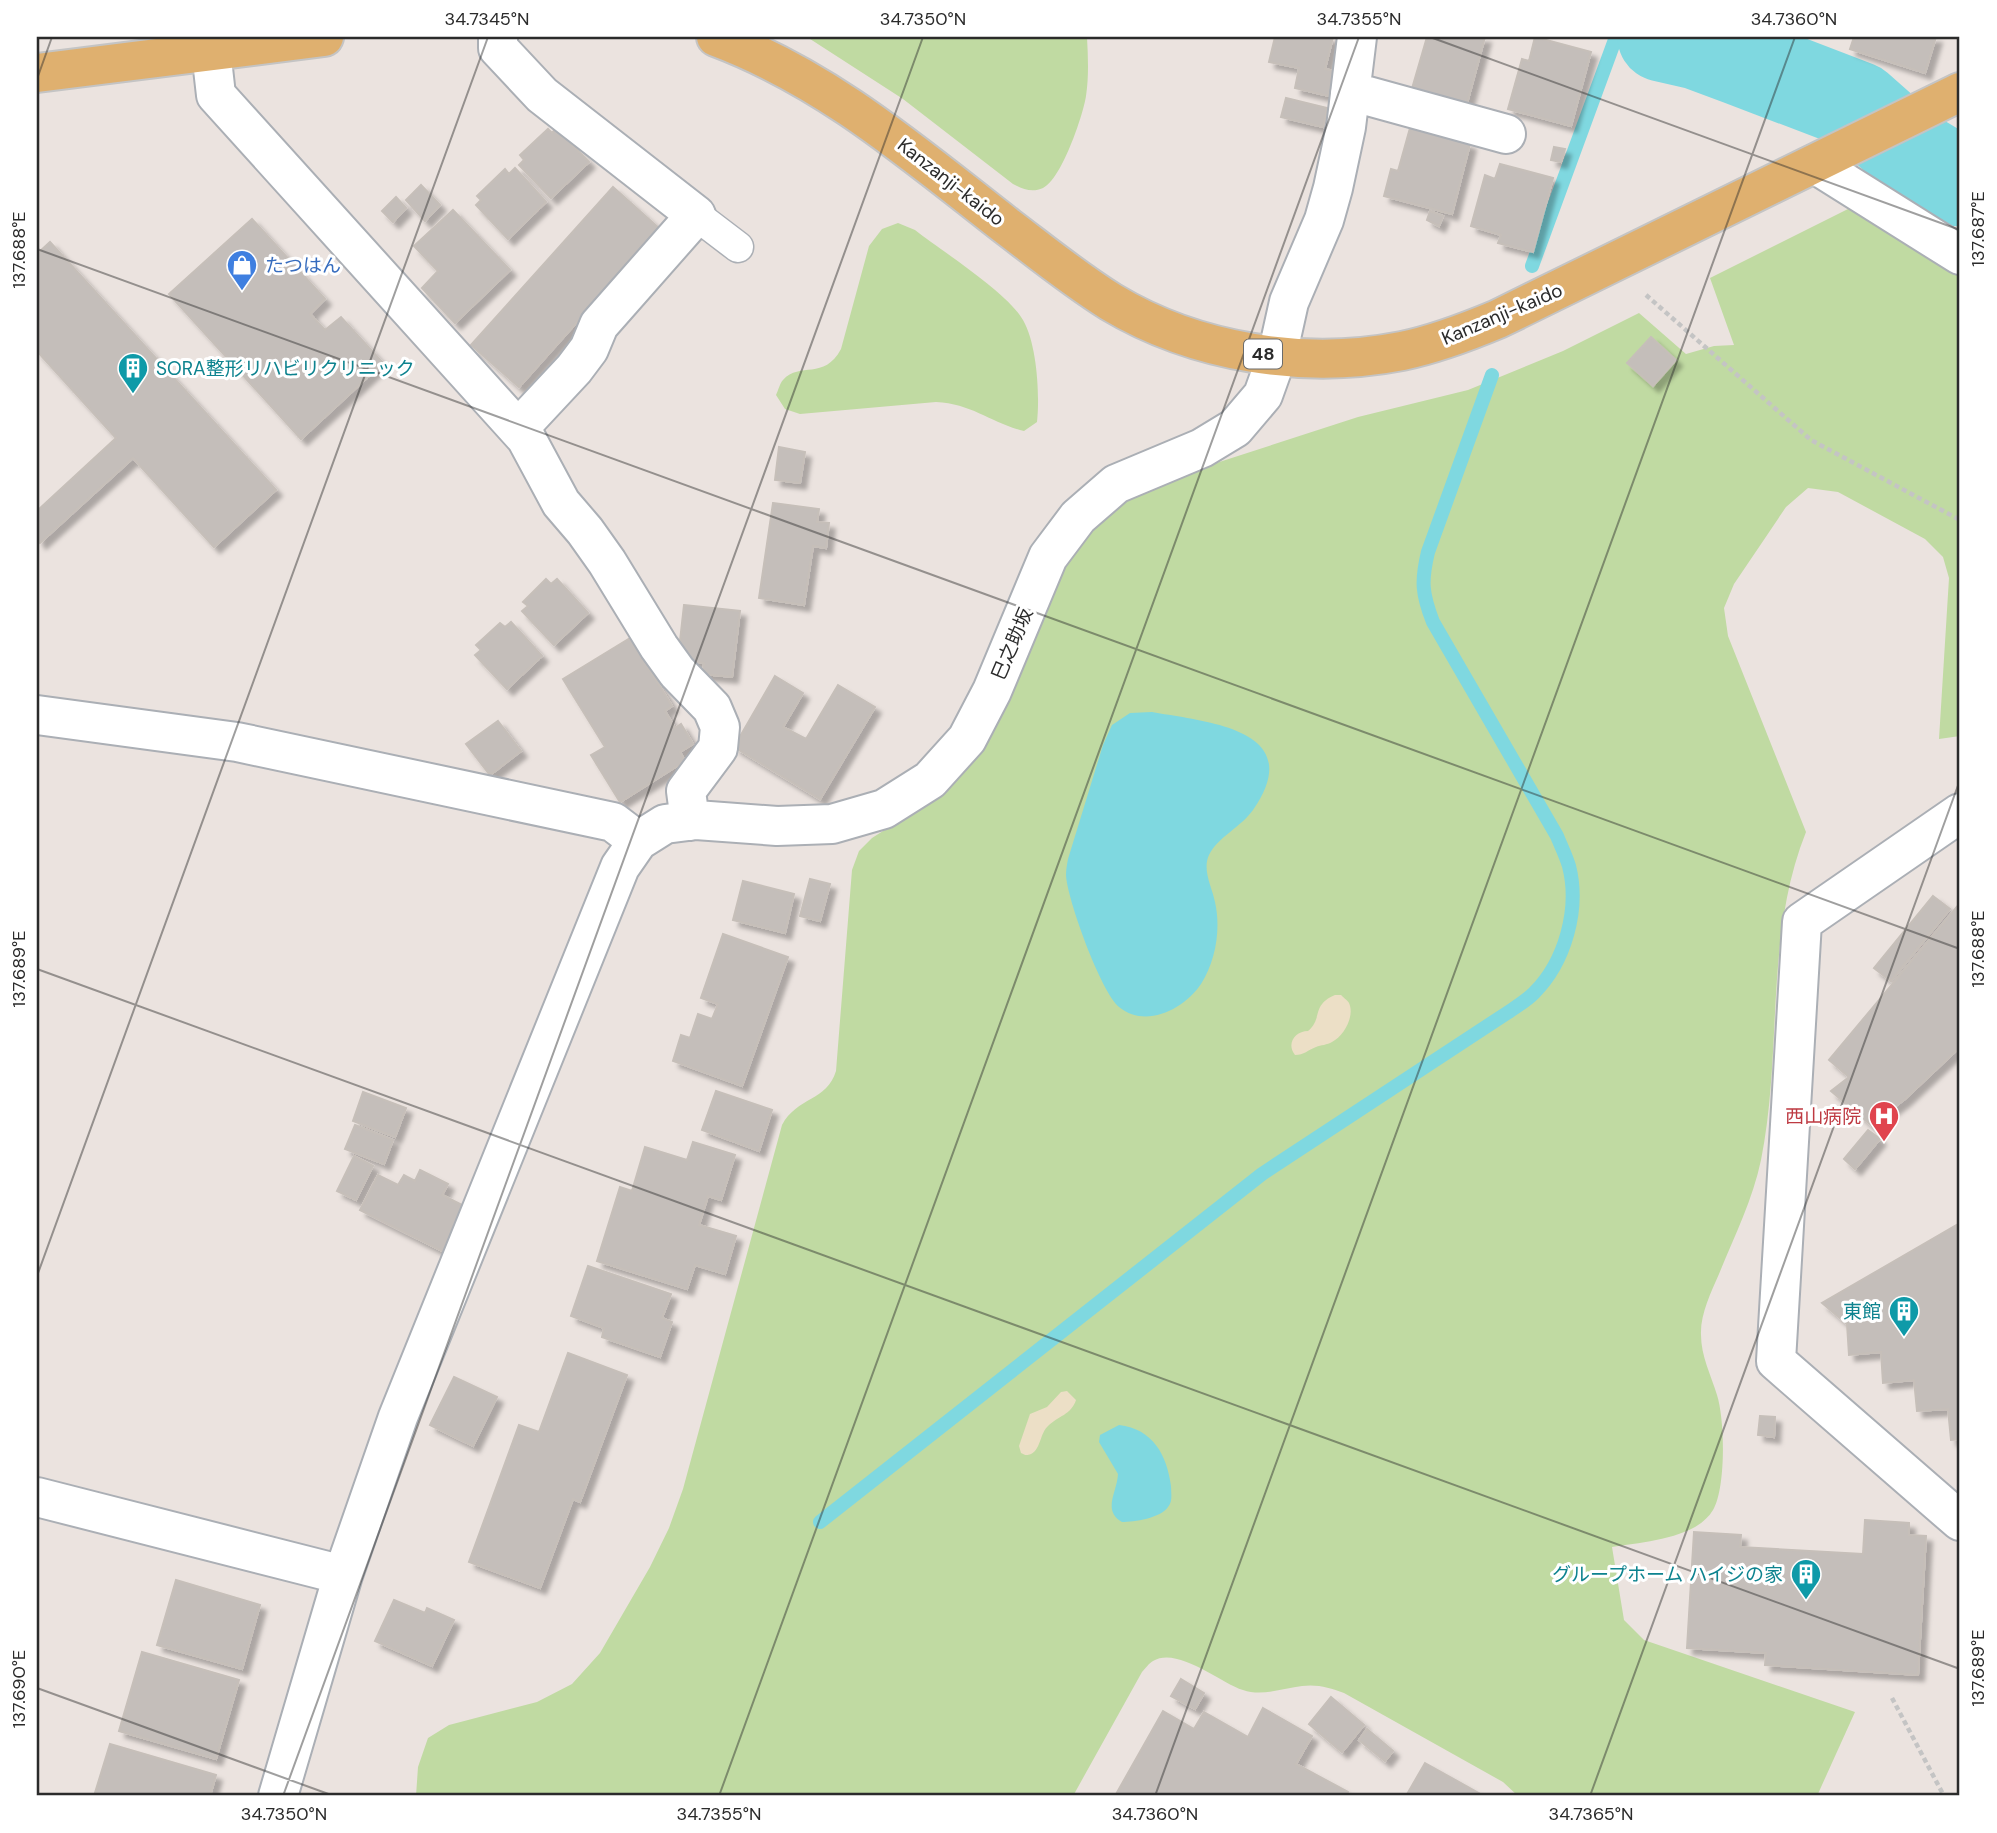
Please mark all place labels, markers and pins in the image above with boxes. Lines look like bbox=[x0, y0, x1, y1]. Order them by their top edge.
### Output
shop icon: たつはん bbox=[225, 248, 259, 292]
place label: たつはん bbox=[265, 253, 341, 278]
building icon: SORA整形リハビリクリニック bbox=[116, 351, 150, 395]
place label: SORA整形リハビリクリニック bbox=[156, 356, 415, 381]
hospital icon: 西山病院 bbox=[1867, 1099, 1901, 1143]
place label: 西山病院 bbox=[1785, 1104, 1861, 1129]
building icon: 東館 bbox=[1887, 1294, 1921, 1338]
place label: 東館 bbox=[1843, 1299, 1881, 1324]
building icon: グループホーム ハイジの家 bbox=[1789, 1557, 1823, 1601]
place label: グループホーム ハイジの家 bbox=[1552, 1562, 1783, 1587]

